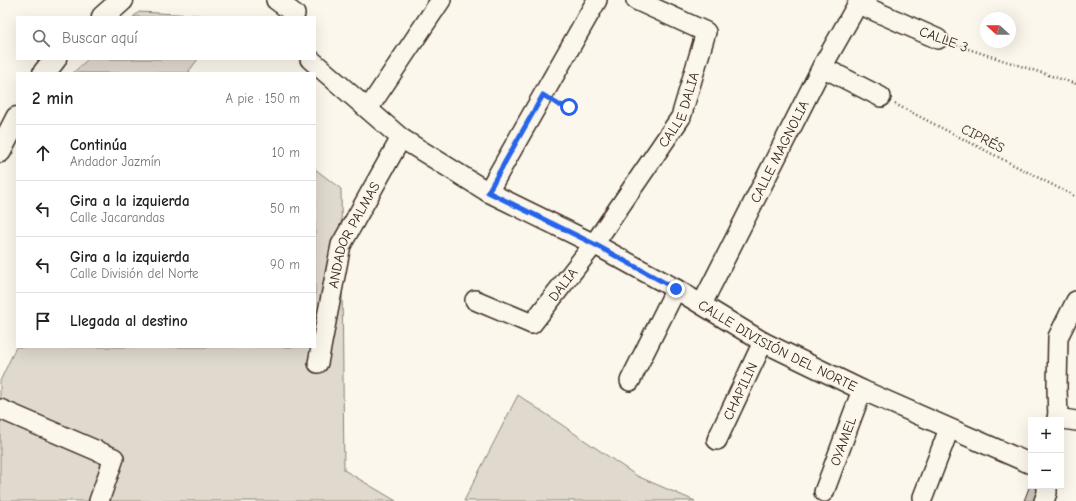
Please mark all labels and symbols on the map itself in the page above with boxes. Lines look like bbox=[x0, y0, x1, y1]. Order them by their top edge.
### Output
north arrow bbox=[980, 12, 1016, 48]
street label: CALLE 3 bbox=[917, 23, 971, 56]
street label: CALLE DALIA bbox=[655, 70, 703, 151]
route start bbox=[560, 98, 578, 116]
street label: CALLE MAGNOLIA bbox=[747, 98, 813, 206]
street label: CIPRÉS bbox=[958, 120, 1008, 157]
street label: ANDADOR PALMAS bbox=[325, 179, 384, 290]
street label: DALIA bbox=[545, 265, 581, 305]
route end bbox=[667, 280, 685, 298]
street label: CALLE DIVISIÓN DEL NORTE bbox=[695, 297, 860, 395]
street label: CHAPILIN bbox=[720, 360, 761, 423]
street label: OYAMEL bbox=[826, 415, 860, 468]

